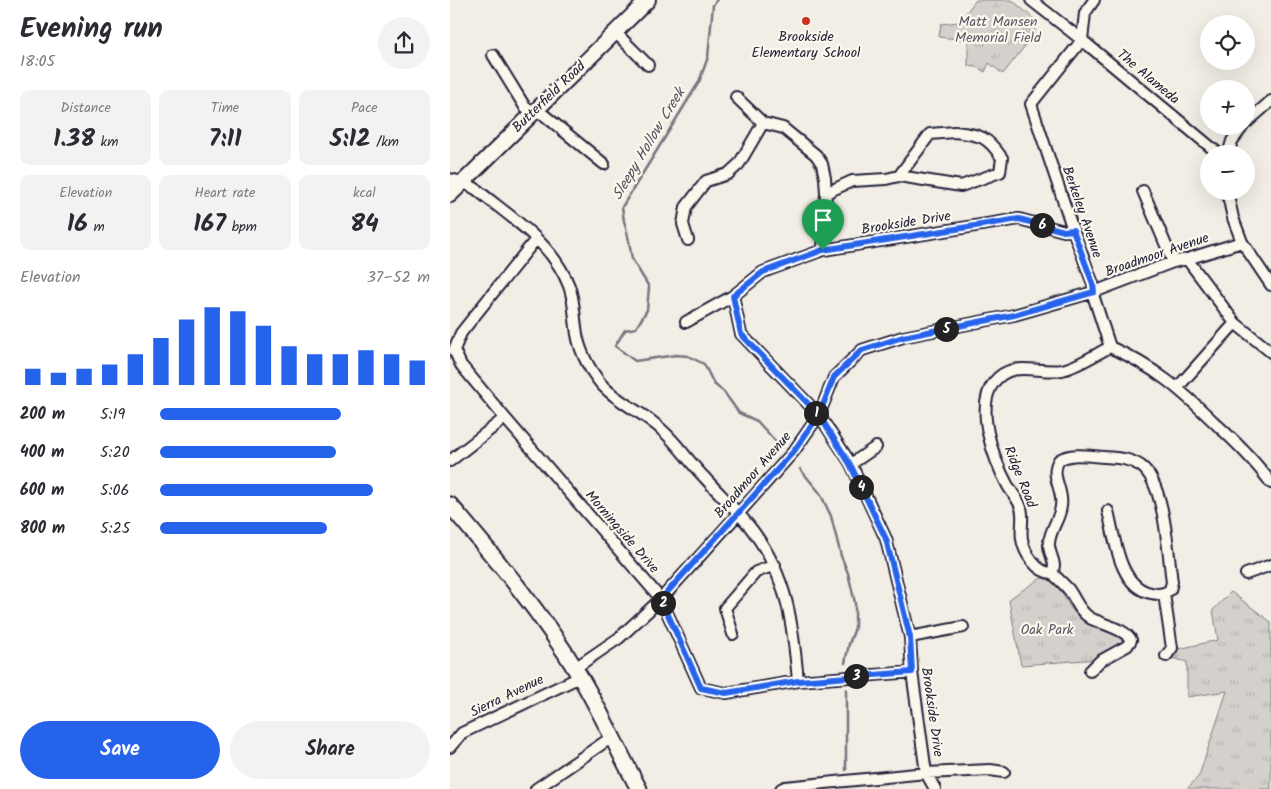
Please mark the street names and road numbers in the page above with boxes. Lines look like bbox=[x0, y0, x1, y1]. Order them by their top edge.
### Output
street label: The Alameda bbox=[1112, 44, 1184, 110]
street label: Butterfield Road bbox=[507, 55, 592, 138]
street label: Berkeley Avenue bbox=[1056, 163, 1108, 262]
street label: Brookside Drive bbox=[860, 205, 953, 241]
street label: Broadmoor Avenue bbox=[1102, 227, 1213, 283]
street label: Broadmoor Avenue bbox=[709, 426, 797, 523]
street label: Ridge Road bbox=[998, 443, 1043, 512]
street label: Morningside Drive bbox=[579, 485, 665, 579]
street label: Brookside Drive bbox=[915, 666, 949, 759]
street label: Sierra Avenue bbox=[466, 668, 548, 723]

